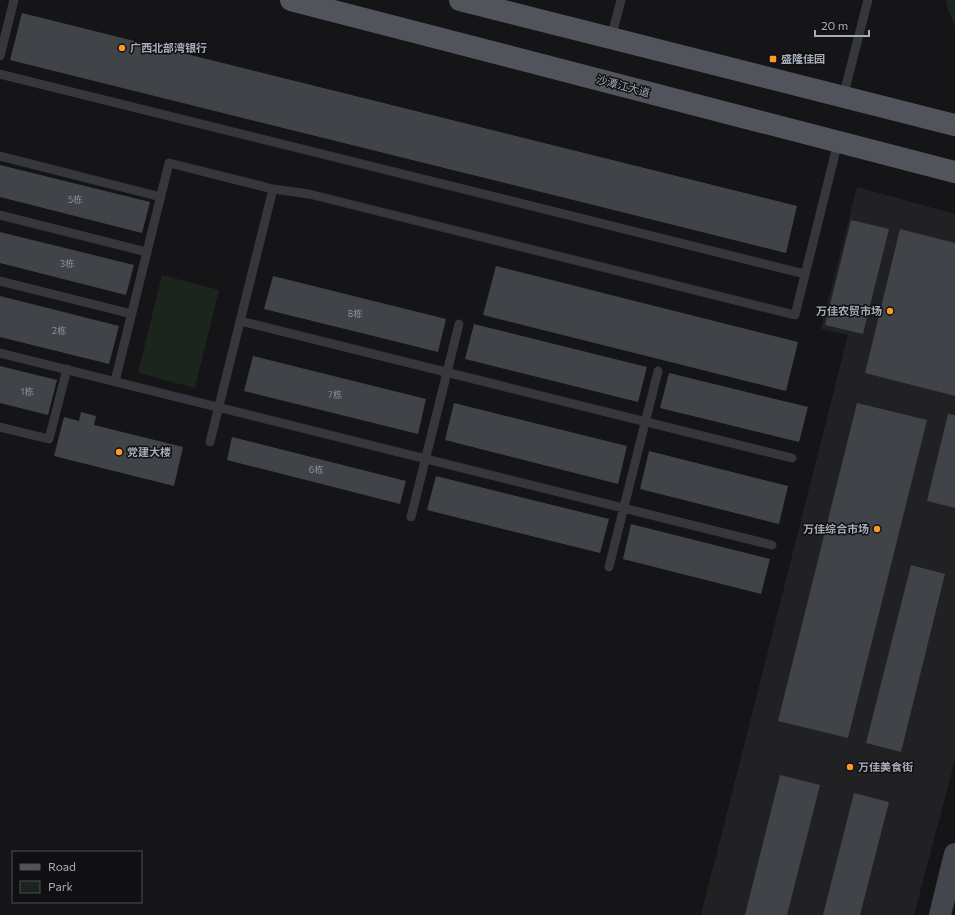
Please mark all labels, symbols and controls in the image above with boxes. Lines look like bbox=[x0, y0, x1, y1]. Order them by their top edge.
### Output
scale bar bbox=[815, 12, 869, 38]
text: 20 m bbox=[821, 18, 848, 32]
place label: 广西北部湾银行 bbox=[130, 41, 207, 54]
marker: 广西北部湾银行 bbox=[117, 43, 127, 53]
place label: 盛隆佳园 bbox=[781, 52, 825, 65]
marker: 盛隆佳园 bbox=[768, 54, 778, 64]
street label: 沙潭江大道 bbox=[595, 72, 651, 99]
house number: 5栋 bbox=[68, 194, 82, 205]
house number: 3栋 bbox=[60, 258, 74, 269]
place label: 万佳农贸市场 bbox=[816, 304, 882, 317]
marker: 万佳农贸市场 bbox=[885, 306, 895, 316]
house number: 8栋 bbox=[348, 308, 362, 319]
house number: 2栋 bbox=[52, 325, 66, 336]
house number: 1栋 bbox=[21, 386, 33, 397]
house number: 7栋 bbox=[328, 389, 342, 400]
place label: 党建大楼 bbox=[127, 445, 171, 458]
marker: 党建大楼 bbox=[114, 447, 124, 457]
house number: 6栋 bbox=[309, 464, 323, 475]
place label: 万佳综合市场 bbox=[803, 522, 869, 535]
marker: 万佳综合市场 bbox=[872, 524, 882, 534]
place label: 万佳美食街 bbox=[858, 760, 913, 773]
marker: 万佳美食街 bbox=[845, 762, 855, 772]
legend bbox=[12, 851, 142, 903]
text: Road bbox=[48, 859, 76, 873]
text: Park bbox=[48, 879, 74, 893]

